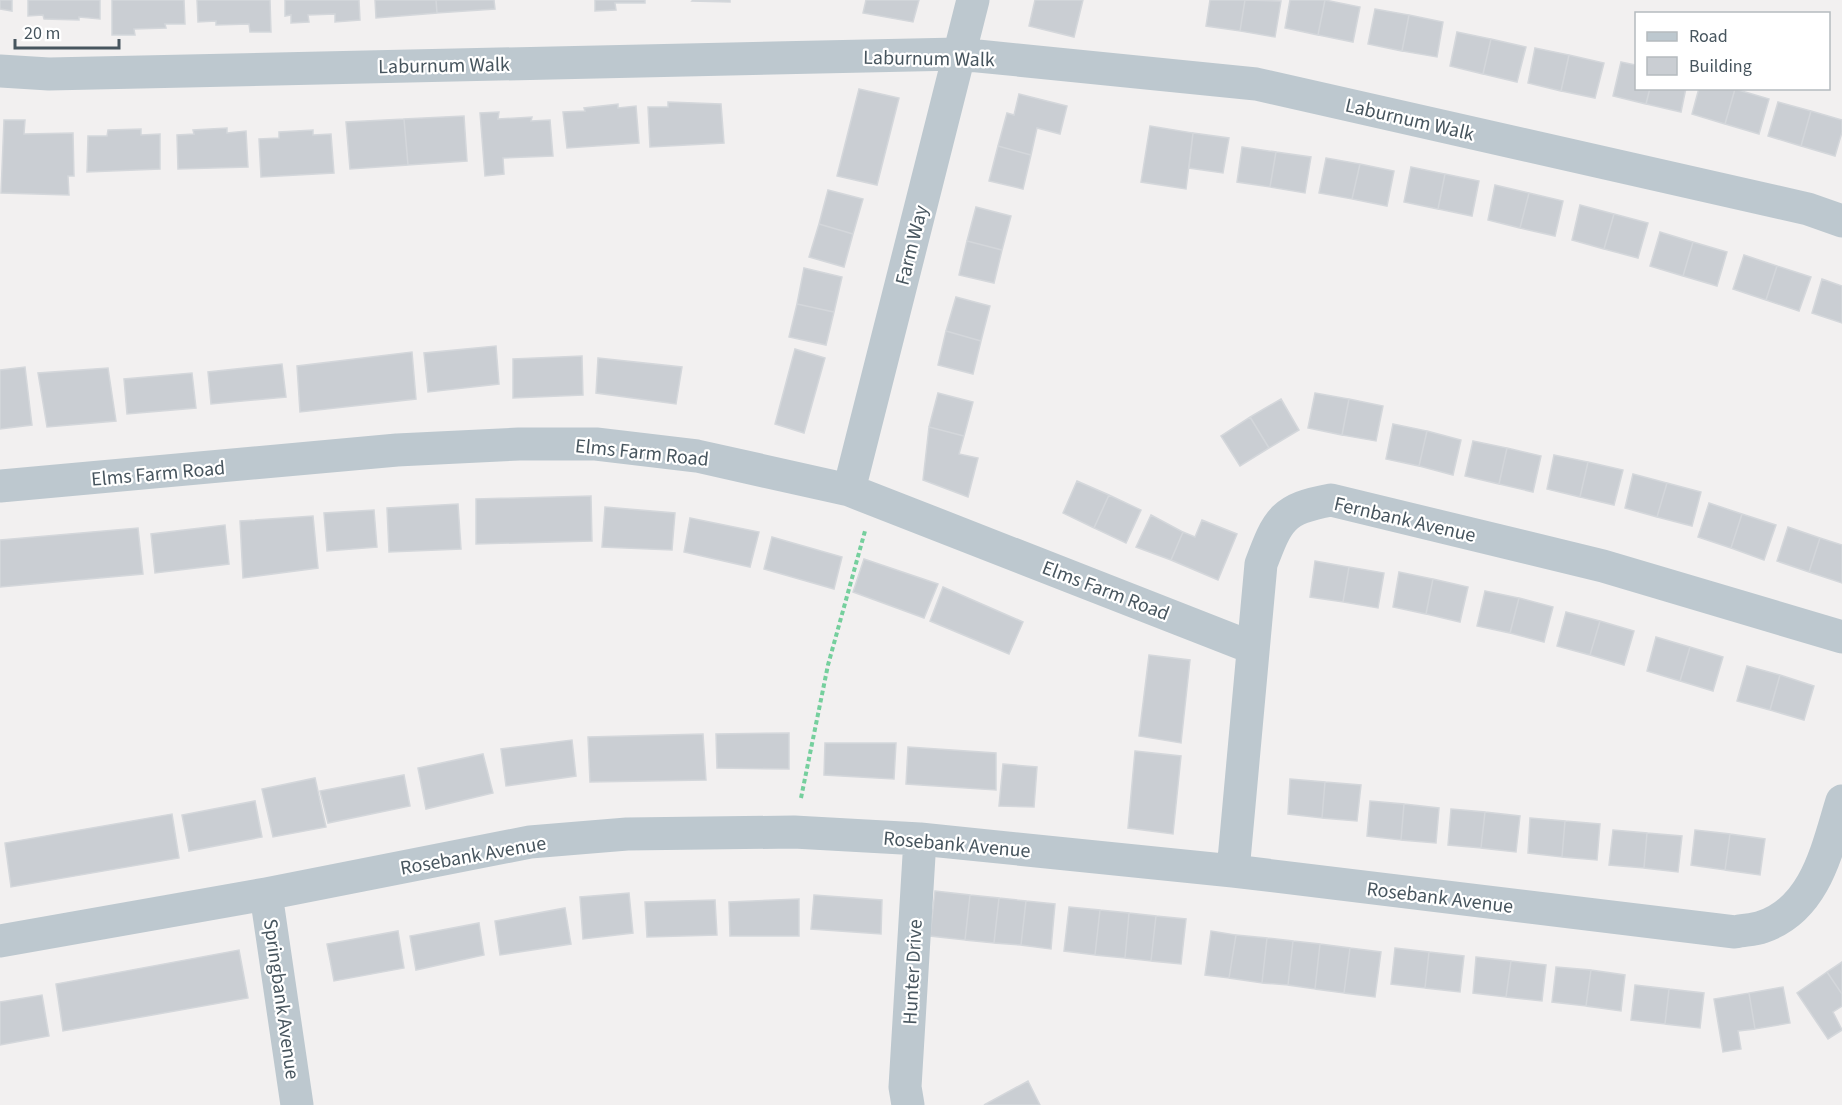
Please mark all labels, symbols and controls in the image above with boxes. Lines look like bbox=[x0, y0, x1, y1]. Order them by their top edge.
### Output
scale bar bbox=[15, 12, 118, 50]
legend bbox=[1635, 12, 1830, 90]
text: 20 m bbox=[24, 21, 60, 46]
text: Road bbox=[1689, 24, 1728, 49]
street label: Laburnum Walk bbox=[863, 44, 995, 74]
street label: Laburnum Walk bbox=[378, 51, 510, 81]
text: Building bbox=[1689, 54, 1752, 79]
street label: Laburnum Walk bbox=[1343, 92, 1477, 148]
street label: Farm Way bbox=[889, 202, 936, 288]
street label: Elms Farm Road bbox=[574, 432, 710, 474]
street label: Elms Farm Road bbox=[90, 454, 226, 494]
street label: Fernbank Avenue bbox=[1331, 490, 1479, 550]
street label: Elms Farm Road bbox=[1038, 554, 1173, 628]
street label: Rosebank Avenue bbox=[882, 825, 1032, 865]
street label: Rosebank Avenue bbox=[398, 829, 548, 883]
street label: Rosebank Avenue bbox=[1365, 875, 1515, 921]
street label: Springbank Avenue bbox=[256, 917, 306, 1081]
street label: Hunter Drive bbox=[896, 919, 930, 1025]

